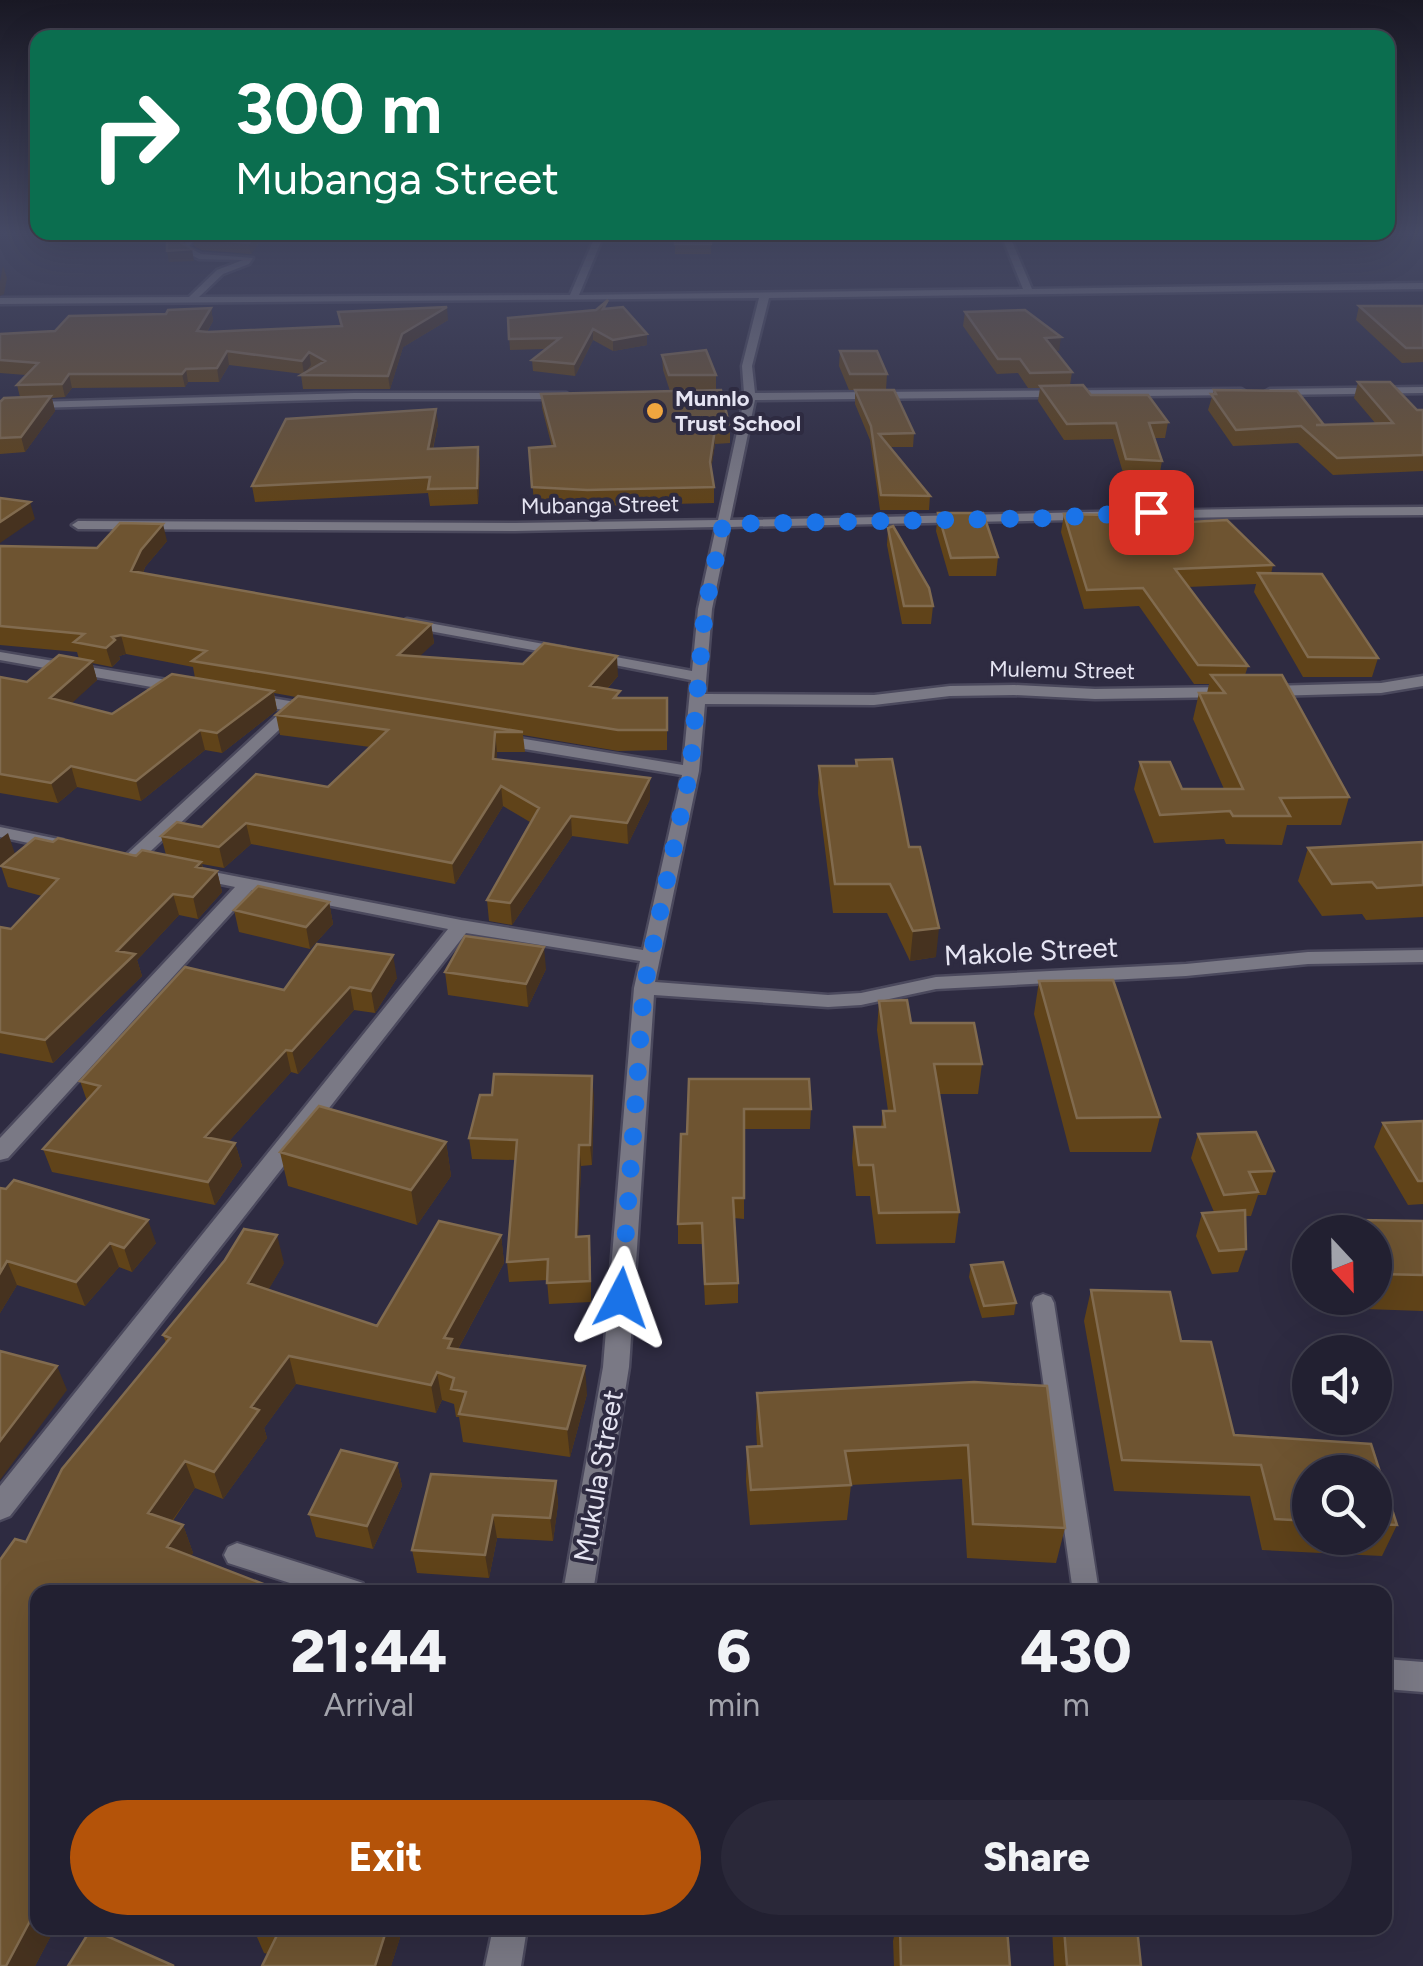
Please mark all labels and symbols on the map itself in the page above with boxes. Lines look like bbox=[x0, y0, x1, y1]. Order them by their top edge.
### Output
place label: Munnlo Trust School bbox=[675, 385, 801, 437]
marker: Munnlo Trust School bbox=[644, 400, 666, 422]
pin bbox=[1109, 470, 1194, 555]
street label: Mubanga Street bbox=[521, 490, 679, 520]
street label: Mulemu Street bbox=[989, 655, 1135, 685]
street label: Makole Street bbox=[943, 929, 1119, 973]
north arrow bbox=[1292, 1215, 1392, 1315]
position arrow bbox=[569, 1246, 673, 1350]
street label: Mukula Street bbox=[566, 1387, 630, 1565]

